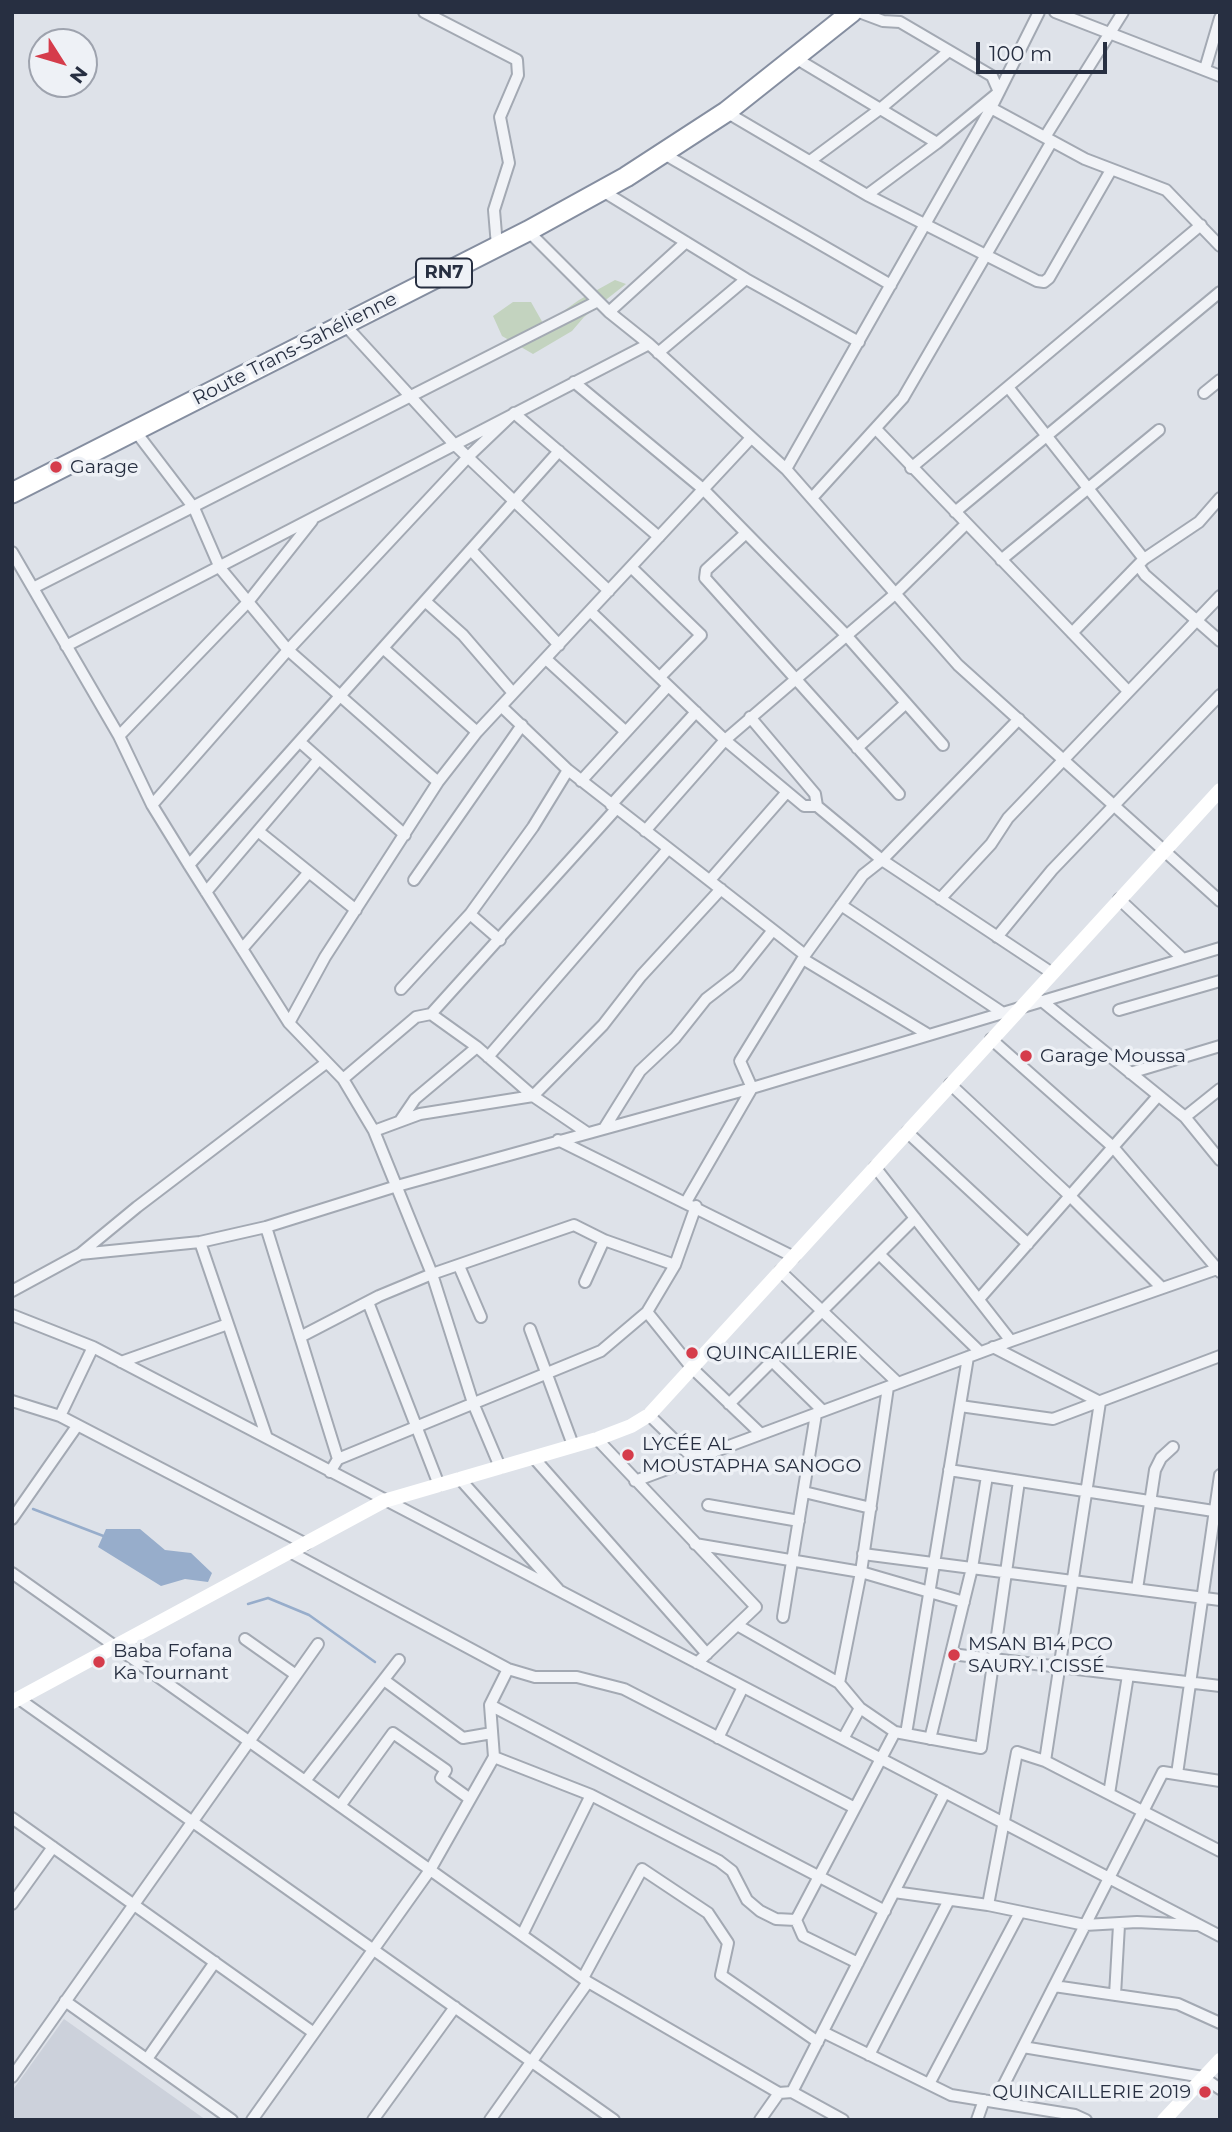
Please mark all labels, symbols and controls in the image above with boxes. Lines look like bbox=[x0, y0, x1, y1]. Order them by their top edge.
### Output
north arrow bbox=[28, 28, 98, 98]
scale bar bbox=[980, 28, 1111, 72]
text: 100 m bbox=[989, 41, 1052, 66]
text: N bbox=[65, 62, 92, 88]
road number: RN7 bbox=[416, 258, 472, 288]
street label: Route Trans-Sahélienne bbox=[189, 288, 401, 410]
place label: Garage bbox=[70, 456, 138, 478]
marker: Garage bbox=[48, 459, 64, 475]
place label: Garage Moussa bbox=[1040, 1045, 1186, 1067]
marker: Garage Moussa bbox=[1018, 1048, 1034, 1064]
place label: QUINCAILLERIE bbox=[706, 1342, 858, 1364]
marker: QUINCAILLERIE bbox=[684, 1345, 700, 1361]
place label: LYCÉE AL MOUSTAPHA SANOGO bbox=[642, 1433, 861, 1477]
marker: LYCÉE AL MOUSTAPHA SANOGO bbox=[620, 1447, 636, 1463]
place label: MSAN B14 PCO SAURY I CISSÉ bbox=[968, 1633, 1113, 1677]
place label: Baba Fofana Ka Tournant bbox=[113, 1640, 233, 1684]
marker: MSAN B14 PCO SAURY I CISSÉ bbox=[946, 1647, 962, 1663]
marker: Baba Fofana Ka Tournant bbox=[91, 1654, 107, 1670]
place label: QUINCAILLERIE 2019 bbox=[992, 2081, 1191, 2103]
marker: QUINCAILLERIE 2019 bbox=[1197, 2084, 1213, 2100]

